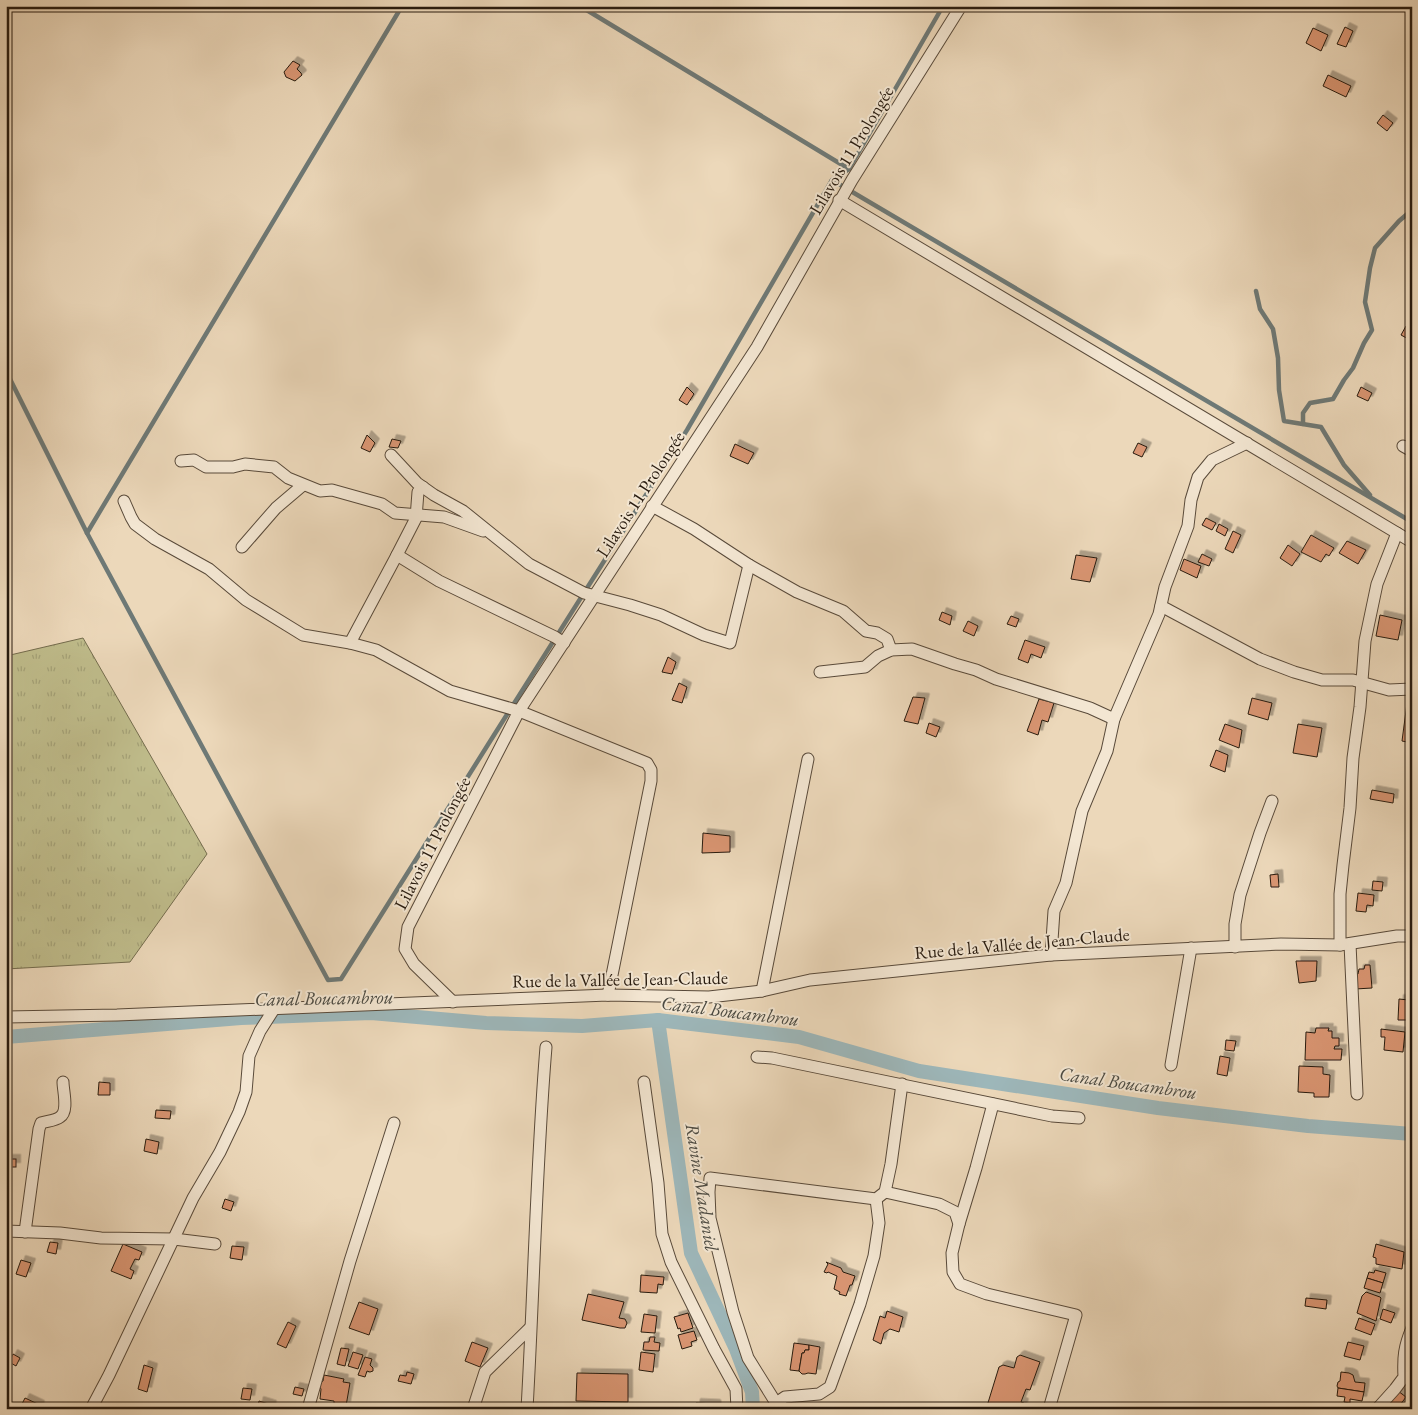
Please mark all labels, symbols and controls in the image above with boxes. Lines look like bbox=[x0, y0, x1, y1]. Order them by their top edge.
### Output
street label: Lilavois 11 Prolongée bbox=[804, 81, 898, 219]
street label: Lilavois 11 Prolongée bbox=[591, 426, 689, 562]
street label: Lilavois 11 Prolongée bbox=[389, 773, 475, 913]
street label: Rue de la Vallée de Jean-Claude bbox=[914, 922, 1130, 964]
street label: Rue de la Vallée de Jean-Claude bbox=[512, 966, 728, 992]
water label: Canal Boucambrou bbox=[254, 984, 394, 1012]
water label: Canal Boucambrou bbox=[660, 990, 800, 1032]
water label: Canal Boucambrou bbox=[1058, 1061, 1198, 1105]
water label: Ravine Madaniel bbox=[680, 1121, 725, 1253]

